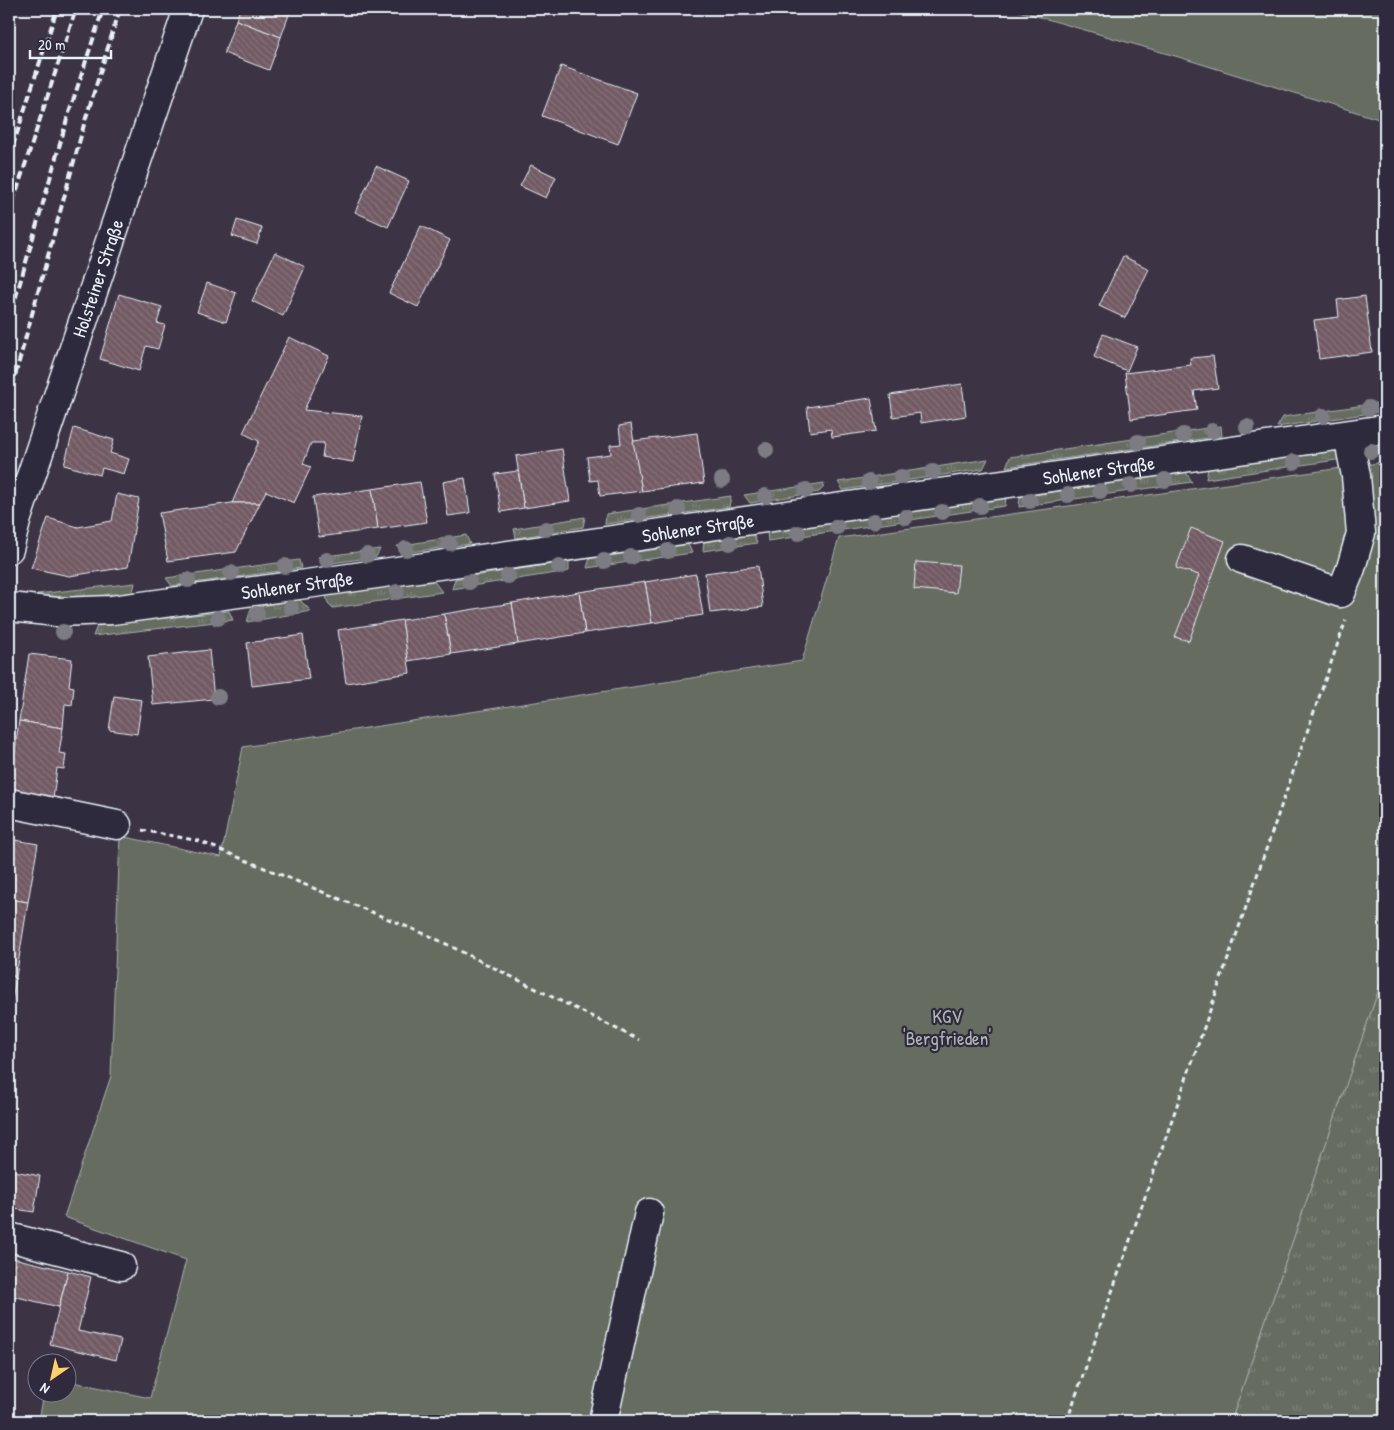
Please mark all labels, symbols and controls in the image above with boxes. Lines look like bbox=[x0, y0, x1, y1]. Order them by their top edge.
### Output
scale bar bbox=[30, 28, 111, 60]
text: 20 m bbox=[38, 34, 65, 55]
street label: Holsteiner Straße bbox=[66, 215, 130, 341]
street label: Sohlener Straße bbox=[1041, 449, 1157, 491]
street label: Sohlener Straße bbox=[640, 507, 756, 549]
street label: Sohlener Straße bbox=[240, 564, 355, 606]
park label: KGV 'Bergfrieden' bbox=[903, 1003, 991, 1051]
north arrow bbox=[28, 1352, 78, 1402]
text: N bbox=[36, 1379, 53, 1399]

